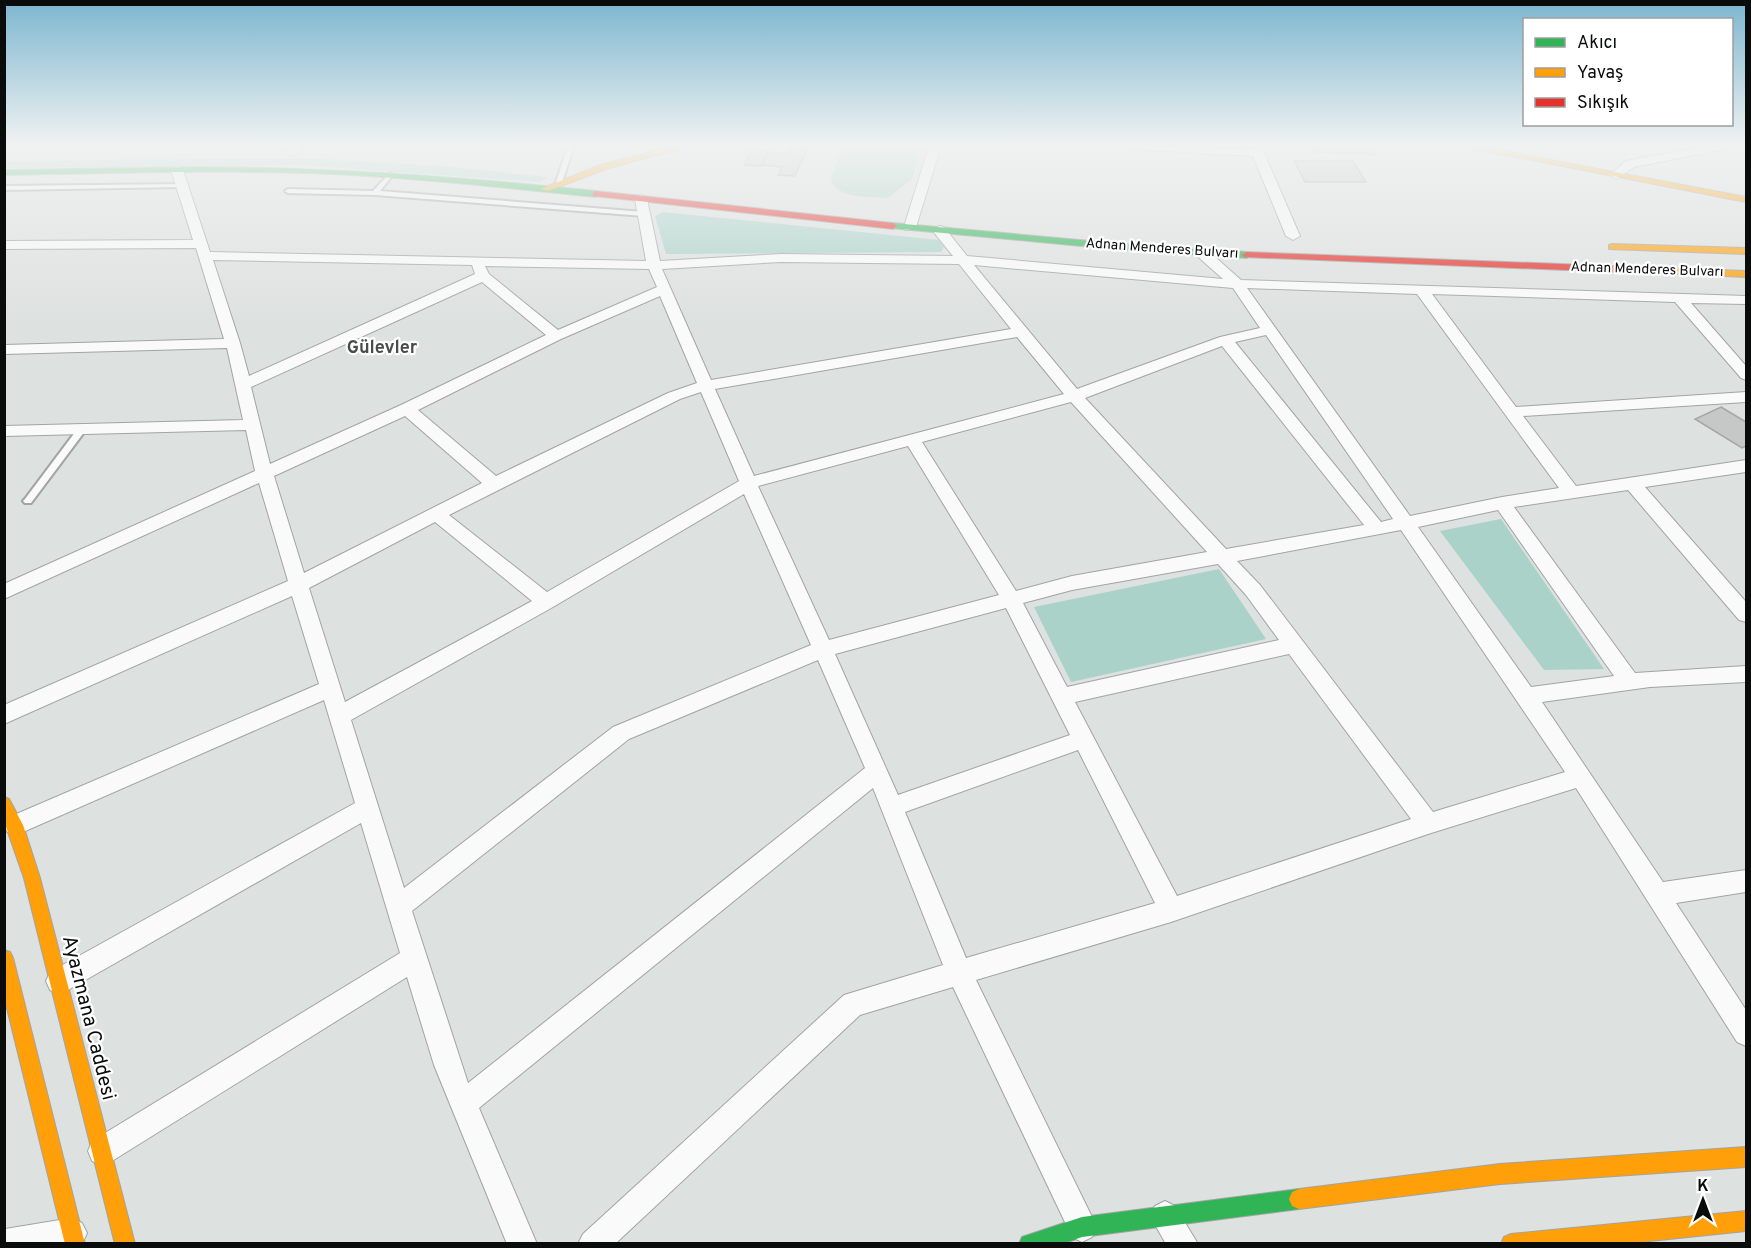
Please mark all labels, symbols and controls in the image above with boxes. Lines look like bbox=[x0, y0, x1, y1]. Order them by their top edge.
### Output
legend bbox=[1523, 18, 1733, 126]
text: Akıcı bbox=[1577, 32, 1617, 55]
text: Yavaş bbox=[1577, 62, 1623, 85]
text: Sıkışık bbox=[1577, 92, 1629, 115]
street label: Adnan Menderes Bulvarı bbox=[1085, 235, 1239, 263]
street label: Adnan Menderes Bulvarı bbox=[1570, 259, 1724, 281]
district label: Gülevler bbox=[347, 337, 418, 360]
street label: Ayazmana Caddesi bbox=[55, 933, 121, 1103]
north arrow bbox=[1673, 1170, 1733, 1230]
text: K bbox=[1697, 1177, 1709, 1197]

